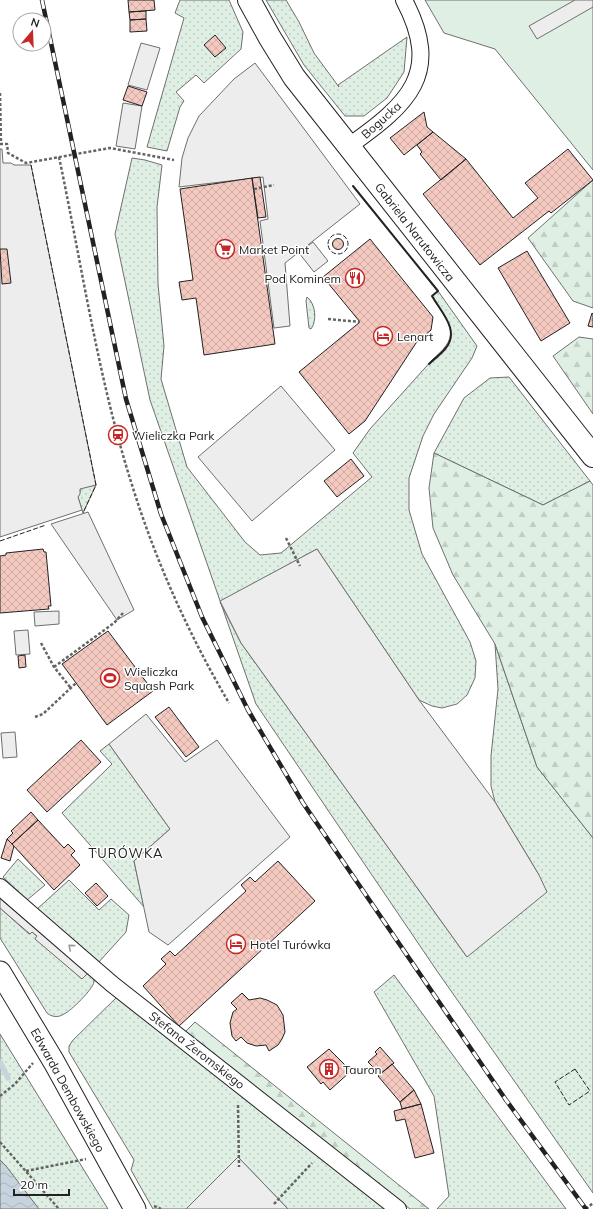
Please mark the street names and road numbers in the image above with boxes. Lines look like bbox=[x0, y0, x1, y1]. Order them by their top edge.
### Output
street label: Bogucka bbox=[358, 98, 404, 142]
street label: Gabriela Narutowicza bbox=[372, 180, 458, 284]
street label: Stefana Żeromskiego bbox=[146, 1008, 248, 1092]
street label: Edwarda Dembowskiego bbox=[28, 1025, 108, 1155]

